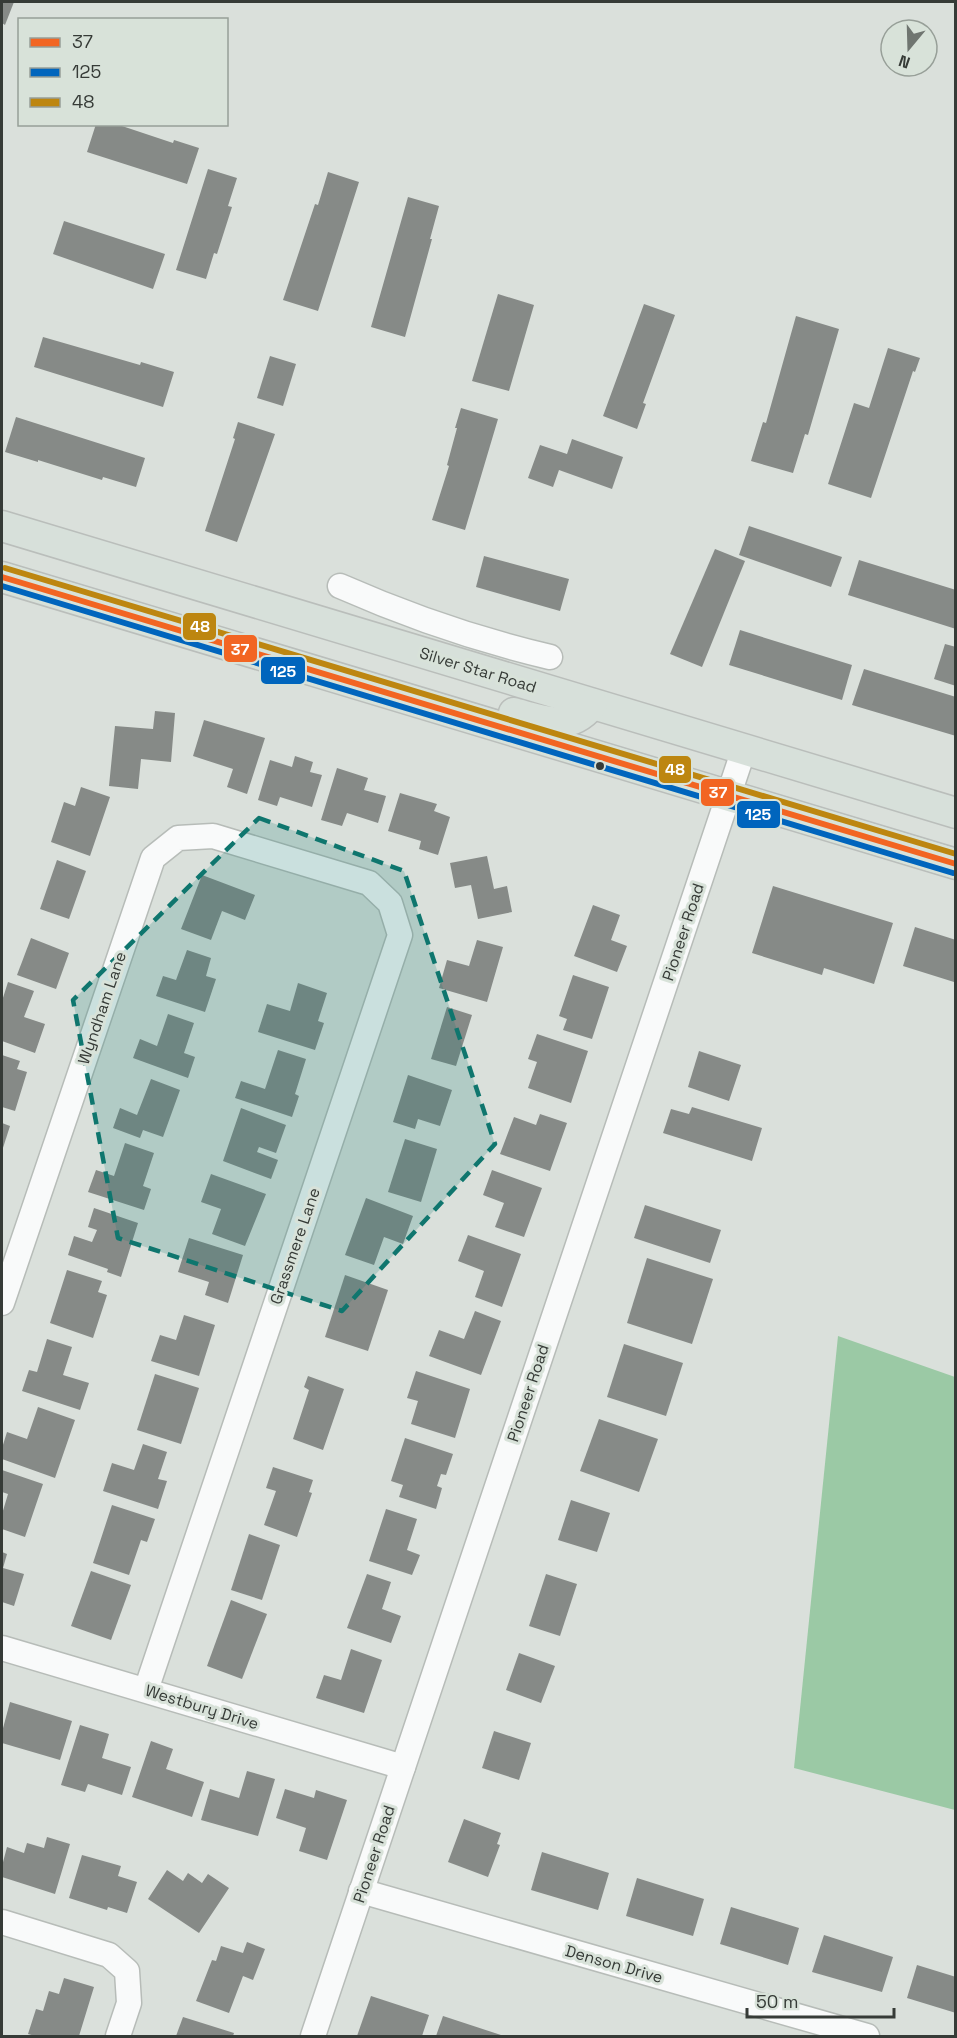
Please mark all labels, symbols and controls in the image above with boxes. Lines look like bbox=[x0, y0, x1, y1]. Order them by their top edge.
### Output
legend bbox=[18, 18, 228, 126]
north arrow bbox=[879, 18, 939, 78]
text: 37 bbox=[72, 30, 93, 53]
text: N bbox=[896, 50, 913, 73]
text: 125 bbox=[72, 60, 101, 83]
text: 48 bbox=[72, 90, 94, 113]
line badge: 48 bbox=[182, 612, 217, 641]
text: 48 bbox=[190, 616, 210, 637]
line badge: 37 bbox=[223, 634, 258, 663]
text: 37 bbox=[231, 639, 249, 660]
street label: Silver Star Road bbox=[417, 642, 539, 698]
line badge: 125 bbox=[260, 656, 306, 685]
text: 125 bbox=[270, 661, 297, 682]
line badge: 48 bbox=[658, 755, 692, 784]
text: 48 bbox=[665, 759, 685, 780]
unlabelled marker bbox=[594, 760, 606, 772]
line badge: 37 bbox=[700, 778, 735, 807]
text: 37 bbox=[709, 782, 727, 803]
line badge: 125 bbox=[736, 800, 781, 829]
text: 125 bbox=[745, 804, 772, 825]
street label: Pioneer Road bbox=[657, 880, 709, 984]
street label: Wyndham Lane bbox=[73, 949, 131, 1067]
street label: Grassmere Lane bbox=[265, 1185, 325, 1307]
street label: Pioneer Road bbox=[502, 1341, 554, 1445]
street label: Westbury Drive bbox=[143, 1680, 261, 1734]
street label: Pioneer Road bbox=[348, 1802, 400, 1906]
street label: Denson Drive bbox=[563, 1940, 665, 1988]
scale bar bbox=[747, 1981, 894, 2019]
text: 50 m bbox=[756, 1990, 798, 2013]

